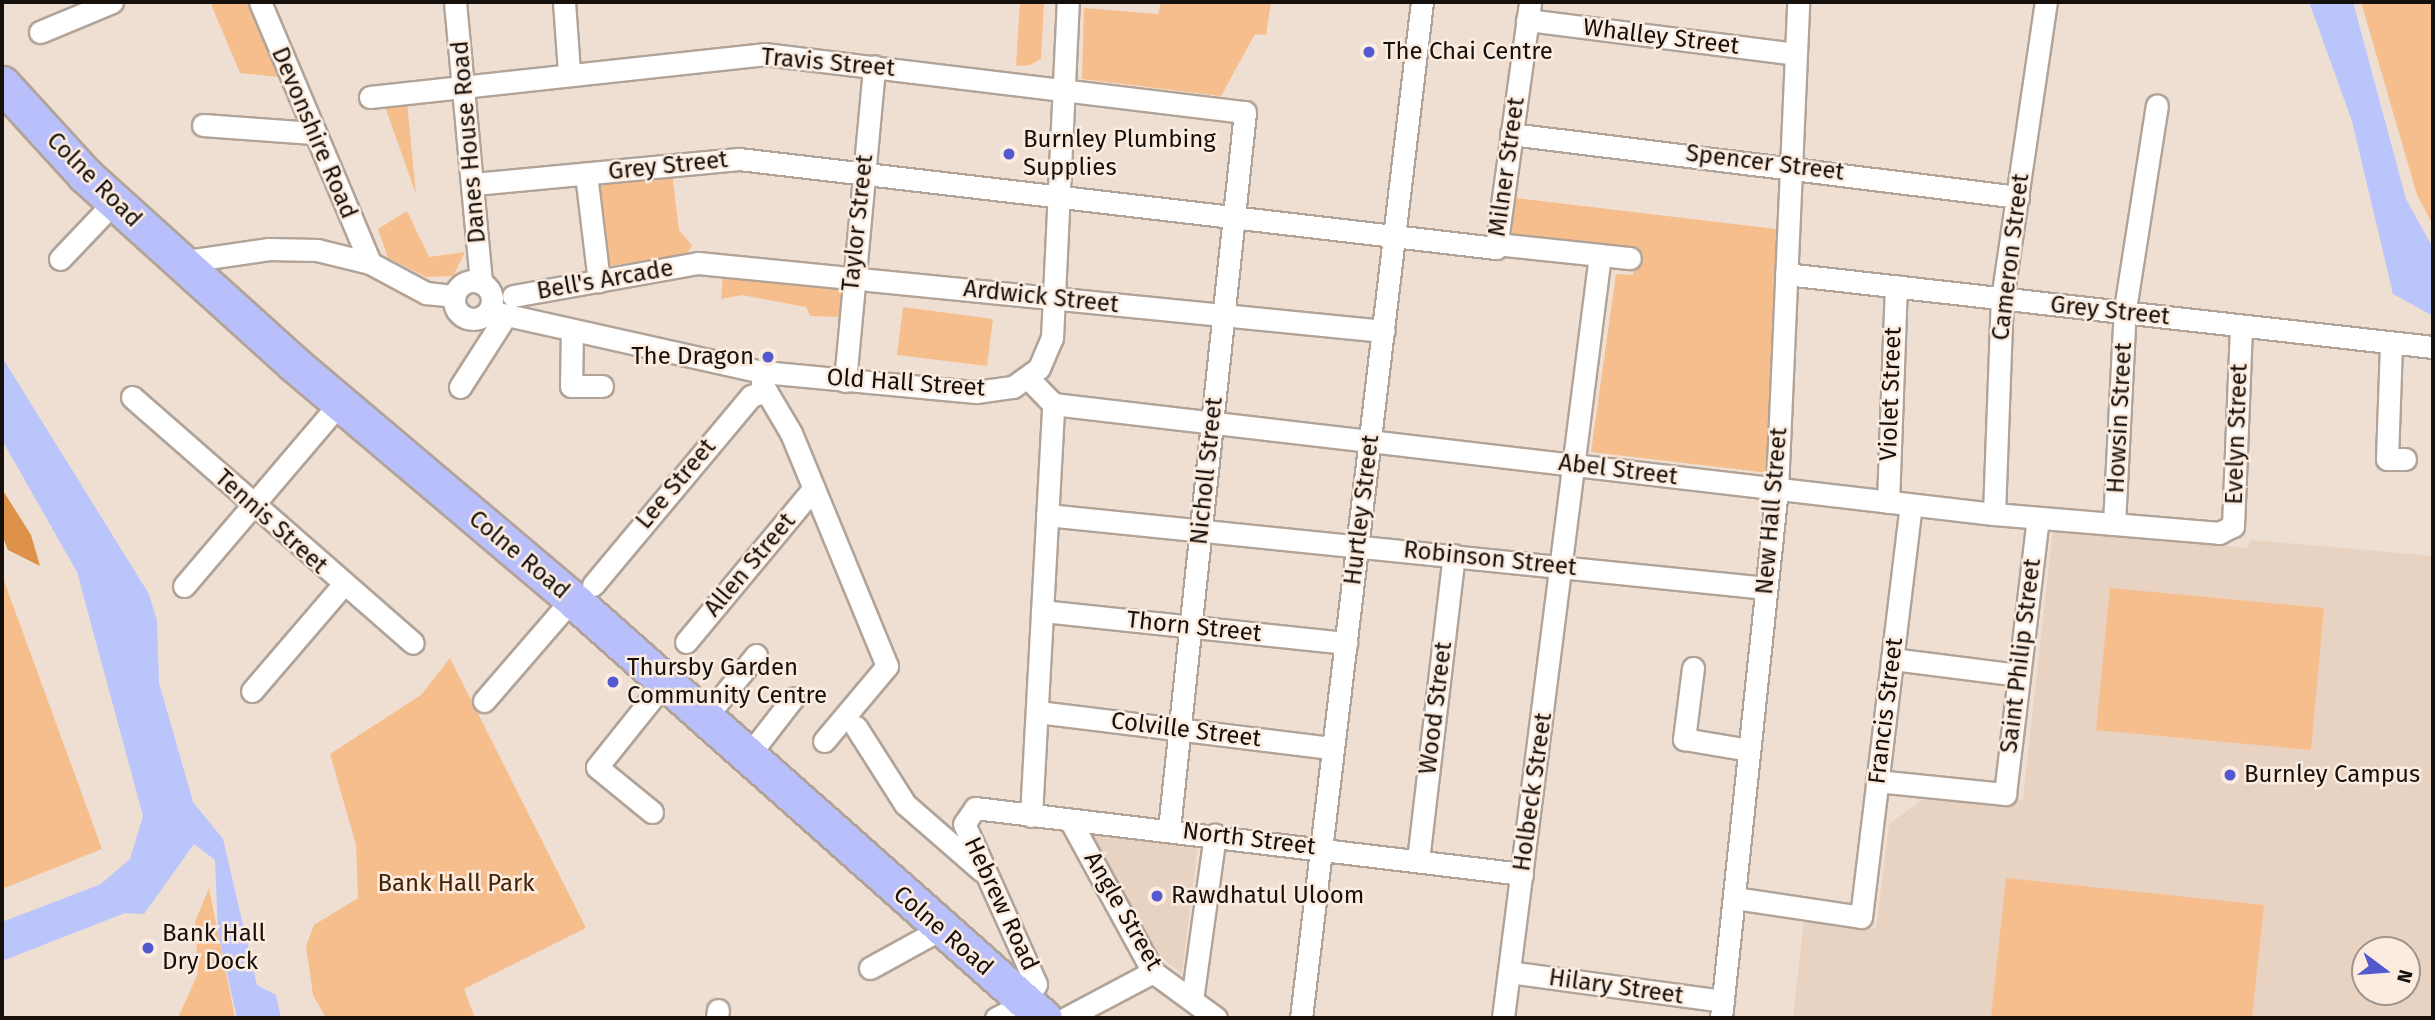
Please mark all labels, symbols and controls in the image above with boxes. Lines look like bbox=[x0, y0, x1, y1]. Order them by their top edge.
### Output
street label: Whalley Street bbox=[1581, 13, 1741, 61]
place label: The Chai Centre bbox=[1383, 38, 1553, 66]
street label: Danes House Road bbox=[446, 39, 492, 245]
street label: Devonshire Road bbox=[265, 43, 363, 223]
street label: Travis Street bbox=[760, 43, 896, 83]
marker: The Chai Centre bbox=[1361, 44, 1377, 60]
street label: Milner Street bbox=[1483, 96, 1531, 238]
street label: Colne Road bbox=[40, 126, 148, 234]
place label: Burnley Plumbing Supplies bbox=[1023, 126, 1216, 182]
street label: Spencer Street bbox=[1684, 139, 1846, 187]
street label: Grey Street bbox=[607, 145, 729, 187]
marker: Burnley Plumbing Supplies bbox=[1001, 146, 1017, 162]
street label: Taylor Street bbox=[836, 153, 880, 293]
street label: Cameron Street bbox=[1986, 172, 2036, 342]
street label: Bell's Arcade bbox=[535, 254, 675, 306]
street label: Ardwick Street bbox=[962, 275, 1120, 319]
street label: Grey Street bbox=[2049, 290, 2171, 332]
street label: Violet Street bbox=[1874, 326, 1908, 462]
street label: Howsin Street bbox=[2102, 342, 2138, 494]
place label: The Dragon bbox=[631, 343, 754, 371]
marker: The Dragon bbox=[760, 349, 776, 365]
street label: Old Hall Street bbox=[826, 363, 986, 403]
street label: Evelyn Street bbox=[2220, 363, 2254, 505]
street label: Nicholl Street bbox=[1185, 396, 1229, 546]
street label: New Hall Street bbox=[1750, 426, 1794, 596]
street label: Lee Street bbox=[630, 433, 722, 535]
street label: Hurtley Street bbox=[1338, 433, 1386, 587]
street label: Abel Street bbox=[1557, 448, 1679, 492]
street label: Tennis Street bbox=[209, 464, 333, 580]
street label: Colne Road bbox=[463, 504, 575, 606]
street label: Allen Street bbox=[698, 507, 802, 623]
street label: Robinson Street bbox=[1402, 536, 1578, 582]
street label: Saint Philip Street bbox=[1995, 557, 2047, 755]
street label: Thorn Street bbox=[1125, 606, 1263, 648]
street label: Francis Street bbox=[1863, 636, 1909, 786]
street label: Wood Street bbox=[1414, 640, 1458, 776]
place label: Thursby Garden Community Centre bbox=[627, 654, 827, 710]
marker: Thursby Garden Community Centre bbox=[605, 674, 621, 690]
street label: Colville Street bbox=[1109, 707, 1263, 753]
street label: Holbeck Street bbox=[1508, 711, 1558, 873]
place label: Burnley Campus bbox=[2244, 761, 2420, 789]
marker: Burnley Campus bbox=[2222, 767, 2238, 783]
street label: North Street bbox=[1181, 817, 1317, 861]
street label: Hebrew Road bbox=[957, 833, 1045, 975]
street label: Angle Street bbox=[1078, 847, 1168, 975]
park label: Bank Hall Park bbox=[377, 870, 535, 898]
street label: Colne Road bbox=[887, 880, 999, 982]
place label: Rawdhatul Uloom bbox=[1171, 882, 1364, 910]
marker: Rawdhatul Uloom bbox=[1149, 888, 1165, 904]
place label: Bank Hall Dry Dock bbox=[162, 920, 266, 976]
north arrow bbox=[2351, 936, 2421, 1006]
marker: Bank Hall Dry Dock bbox=[140, 940, 156, 956]
street label: Hilary Street bbox=[1547, 963, 1685, 1011]
text: N bbox=[2392, 967, 2418, 986]

